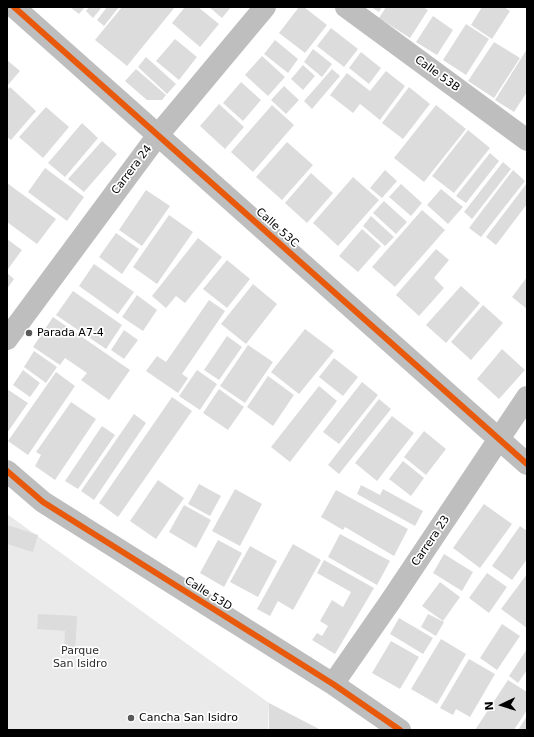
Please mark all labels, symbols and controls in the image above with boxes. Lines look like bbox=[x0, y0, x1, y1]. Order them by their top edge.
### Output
street label: Calle 53B bbox=[412, 53, 462, 95]
street label: Carrera 24 bbox=[109, 143, 155, 197]
street label: Calle 53C bbox=[253, 206, 301, 250]
place label: Parada A7-4 bbox=[37, 326, 104, 340]
marker: Parada A7-4 bbox=[24, 328, 34, 338]
street label: Carrera 23 bbox=[409, 513, 453, 569]
street label: Calle 53D bbox=[182, 574, 234, 614]
park label: Parque San Isidro bbox=[53, 644, 107, 670]
north arrow bbox=[482, 685, 522, 725]
text: N bbox=[483, 701, 496, 711]
place label: Cancha San Isidro bbox=[139, 711, 238, 725]
marker: Cancha San Isidro bbox=[126, 713, 136, 723]

